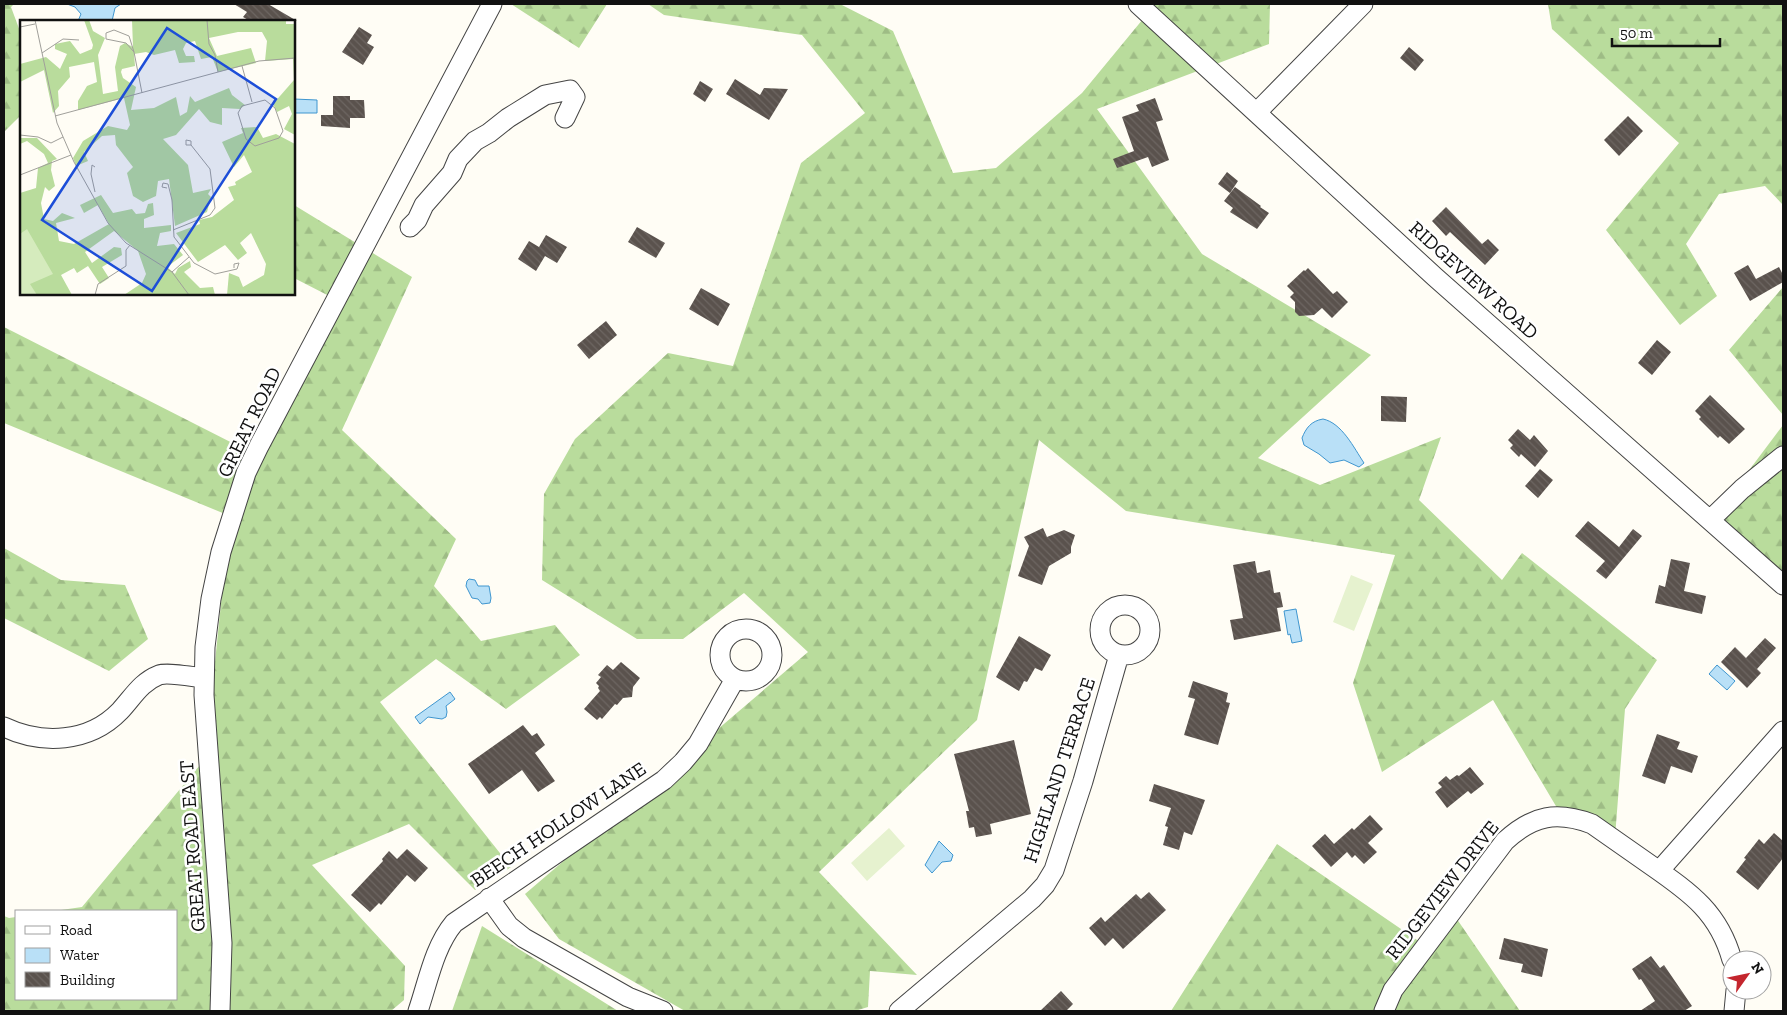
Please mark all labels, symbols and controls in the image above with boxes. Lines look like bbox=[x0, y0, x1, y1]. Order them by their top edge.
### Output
scale bar bbox=[1612, 15, 1720, 47]
inset map bbox=[20, 20, 295, 295]
text: 50 m bbox=[1620, 24, 1653, 42]
street label: RIDGEVIEW ROAD bbox=[1404, 216, 1544, 344]
street label: GREAT ROAD bbox=[212, 363, 286, 481]
street label: HIGHLAND TERRACE bbox=[1018, 674, 1100, 866]
street label: BEECH HOLLOW LANE bbox=[466, 756, 650, 892]
street label: GREAT ROAD EAST bbox=[174, 759, 210, 933]
street label: RIDGEVIEW DRIVE bbox=[1380, 816, 1504, 964]
legend bbox=[15, 910, 178, 1000]
text: Road bbox=[60, 921, 93, 939]
text: Water bbox=[60, 946, 100, 964]
north arrow bbox=[1722, 950, 1772, 1000]
text: N bbox=[1747, 959, 1768, 978]
text: Building bbox=[60, 971, 115, 989]

